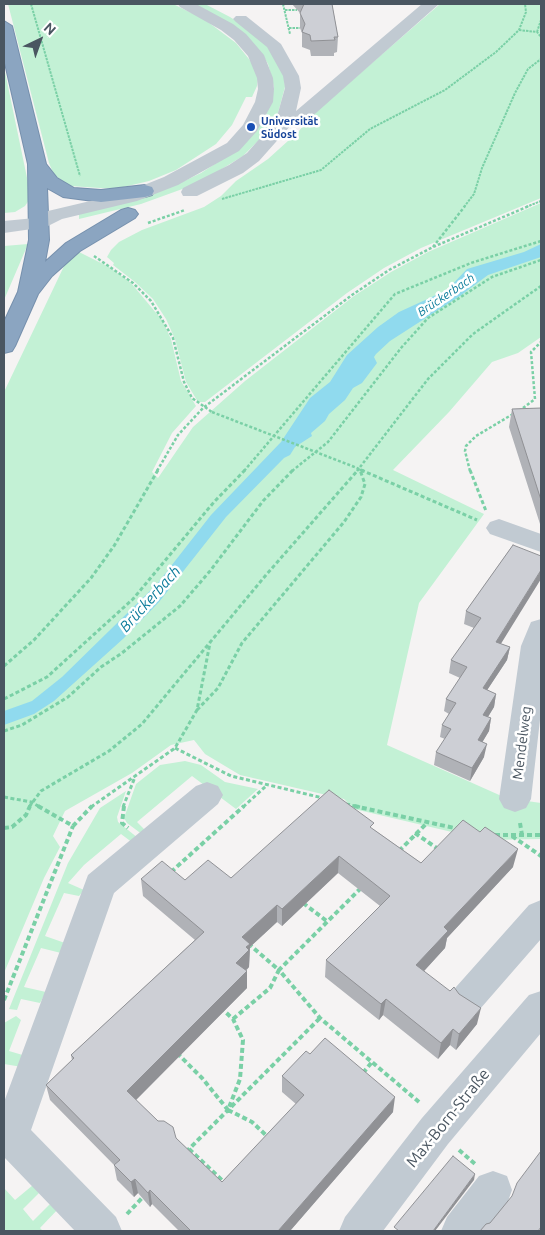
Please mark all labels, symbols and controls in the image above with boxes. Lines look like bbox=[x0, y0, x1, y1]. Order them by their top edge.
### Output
north arrow bbox=[15, 15, 65, 65]
text: N bbox=[41, 19, 59, 38]
place label: Universität Südost bbox=[261, 114, 318, 140]
marker: Universität Südost bbox=[245, 121, 257, 133]
water label: Brückerbach bbox=[415, 271, 477, 319]
water label: Brückerbach bbox=[116, 562, 184, 636]
street label: Mendelweg bbox=[509, 705, 535, 781]
street label: Max-Born-Straße bbox=[402, 1065, 494, 1171]

